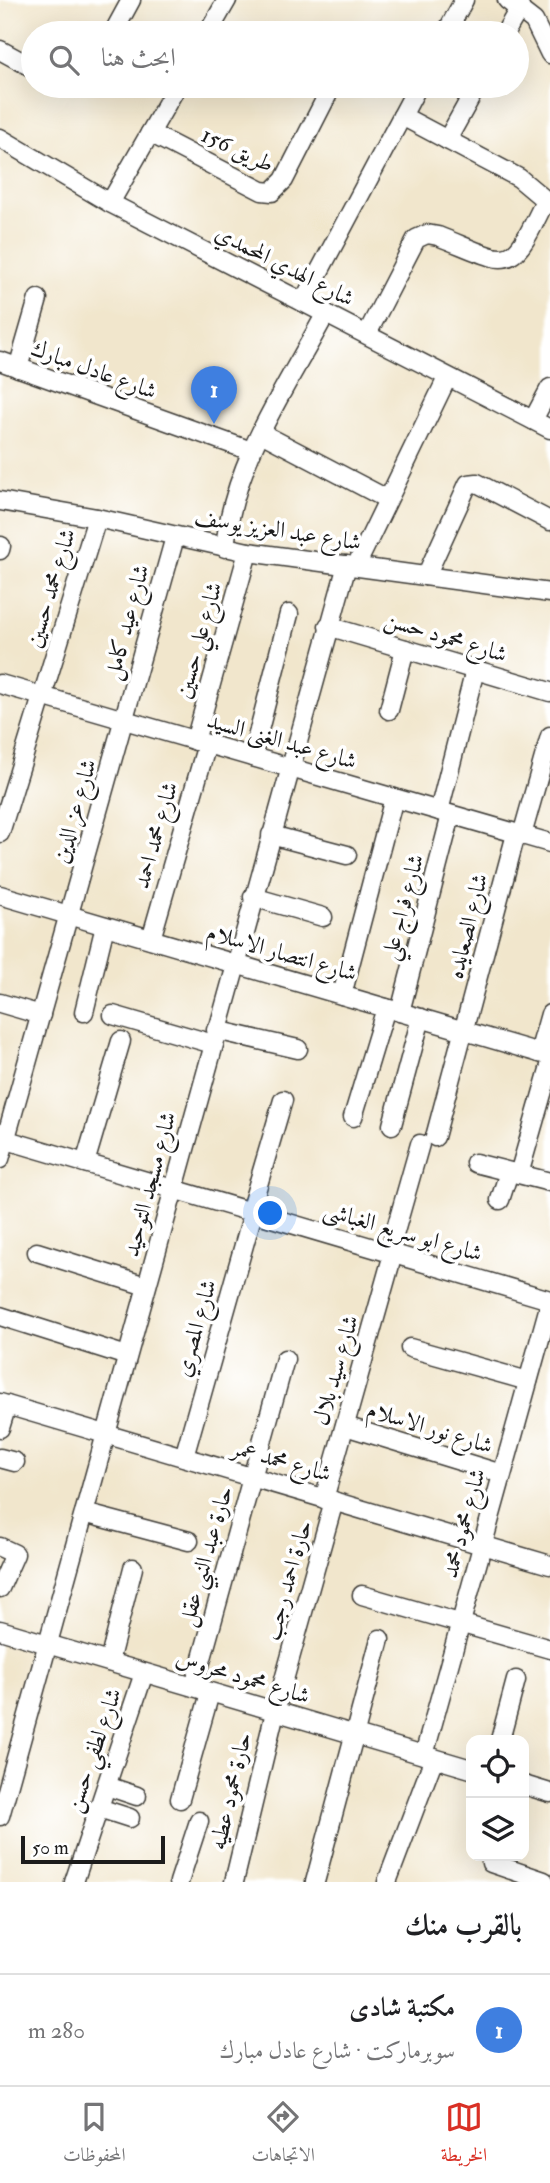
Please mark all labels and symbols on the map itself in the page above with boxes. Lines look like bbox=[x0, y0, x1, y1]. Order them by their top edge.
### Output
street label: طريق 156 bbox=[197, 120, 279, 179]
street label: شارع الهدي المحمدي bbox=[208, 218, 359, 317]
street label: شارع عادل مبارك bbox=[25, 333, 161, 410]
pin: 1 bbox=[191, 366, 237, 424]
street label: شارع عبد العزيز يوسف bbox=[192, 502, 363, 562]
street label: شارع محمد حسين bbox=[19, 525, 87, 653]
street label: شارع عيد كامل bbox=[97, 561, 161, 684]
street label: شارع علي حسين bbox=[168, 579, 237, 704]
street label: شارع محمود حسن bbox=[379, 604, 511, 674]
street label: شارع عبد الغنى السيد bbox=[202, 705, 360, 781]
street label: شارع عز الدين bbox=[46, 756, 108, 868]
street label: شارع محمد احمد bbox=[126, 778, 189, 893]
street label: شارع فراج علي bbox=[374, 851, 438, 965]
street label: شارع الصعايده bbox=[440, 870, 499, 983]
street label: شارع انتصار الاسلام bbox=[202, 917, 360, 993]
street label: شارع مسجد التوحيد bbox=[116, 1109, 188, 1261]
street label: شارع ابو سريع الغباشى bbox=[318, 1195, 486, 1274]
your location bbox=[253, 1196, 287, 1230]
street label: شارع المصري bbox=[168, 1276, 228, 1382]
street label: شارع سيد بلال bbox=[306, 1312, 370, 1430]
street label: شارع نور الاسلام bbox=[362, 1395, 496, 1465]
street label: شارع محمد عمر bbox=[226, 1432, 335, 1493]
street label: شارع محمود محمد bbox=[435, 1465, 497, 1582]
street label: حارة عبد النبي عقل bbox=[172, 1483, 245, 1631]
street label: حارة احمد رجب bbox=[256, 1517, 319, 1644]
street label: شارع محمود محروس bbox=[171, 1642, 313, 1715]
street label: شارع لطفي حسن bbox=[59, 1684, 136, 1819]
street label: حارة محمود عطيه bbox=[203, 1730, 258, 1853]
scale bar bbox=[21, 1833, 164, 1865]

